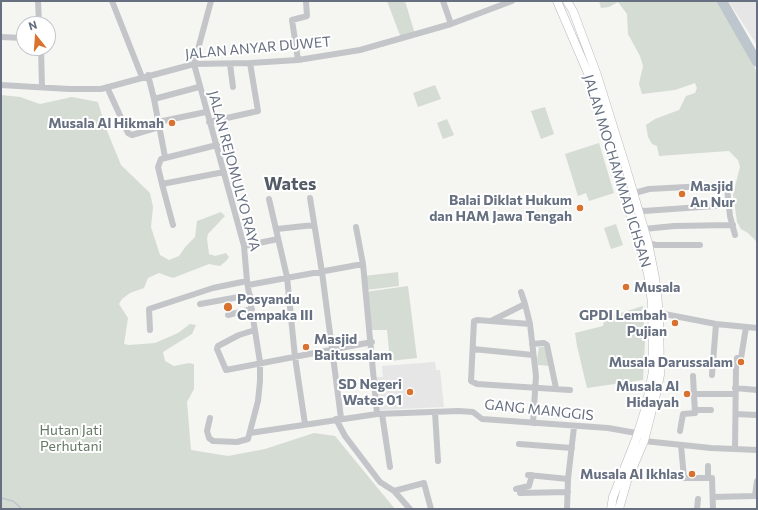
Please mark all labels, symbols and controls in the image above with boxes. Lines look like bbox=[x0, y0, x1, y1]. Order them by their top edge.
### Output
north arrow bbox=[16, 16, 56, 56]
text: N bbox=[27, 18, 38, 32]
street label: JALAN ANYAR DUWET bbox=[184, 33, 332, 63]
street label: JALAN MOCHAMMAD ICHSAN bbox=[580, 73, 654, 269]
street label: JALAN REJOMULYO RAYA bbox=[204, 89, 264, 253]
place label: Musala Al Hikmah bbox=[48, 115, 164, 131]
marker: Musala Al Hikmah bbox=[167, 118, 177, 128]
district label: Wates bbox=[264, 173, 316, 195]
place label: Masjid An Nur bbox=[690, 178, 735, 210]
marker: Masjid An Nur bbox=[677, 189, 687, 199]
place label: Balai Diklat Hukum dan HAM Jawa Tengah bbox=[429, 192, 572, 224]
marker: Balai Diklat Hukum dan HAM Jawa Tengah bbox=[575, 203, 585, 213]
place label: Musala bbox=[634, 279, 680, 295]
marker: Musala bbox=[621, 282, 631, 292]
place label: Posyandu Cempaka III bbox=[237, 291, 313, 324]
marker: Posyandu Cempaka III bbox=[222, 301, 234, 313]
place label: GPDI Lembah Pujian bbox=[579, 307, 667, 340]
marker: GPDI Lembah Pujian bbox=[670, 318, 680, 328]
place label: Masjid Baitussalam bbox=[314, 331, 392, 364]
marker: Masjid Baitussalam bbox=[301, 342, 311, 352]
place label: Musala Darussalam bbox=[609, 354, 733, 370]
marker: Musala Darussalam bbox=[736, 357, 746, 367]
place label: SD Negeri Wates 01 bbox=[338, 376, 402, 408]
place label: Musala Al Hidayah bbox=[616, 378, 679, 410]
marker: SD Negeri Wates 01 bbox=[405, 387, 415, 397]
marker: Musala Al Hidayah bbox=[682, 389, 692, 399]
street label: GANG MANGGIS bbox=[484, 396, 594, 424]
park label: Hutan Jati Perhutani bbox=[40, 422, 102, 454]
place label: Musala Al Ikhlas bbox=[580, 466, 684, 482]
marker: Musala Al Ikhlas bbox=[687, 469, 697, 479]

